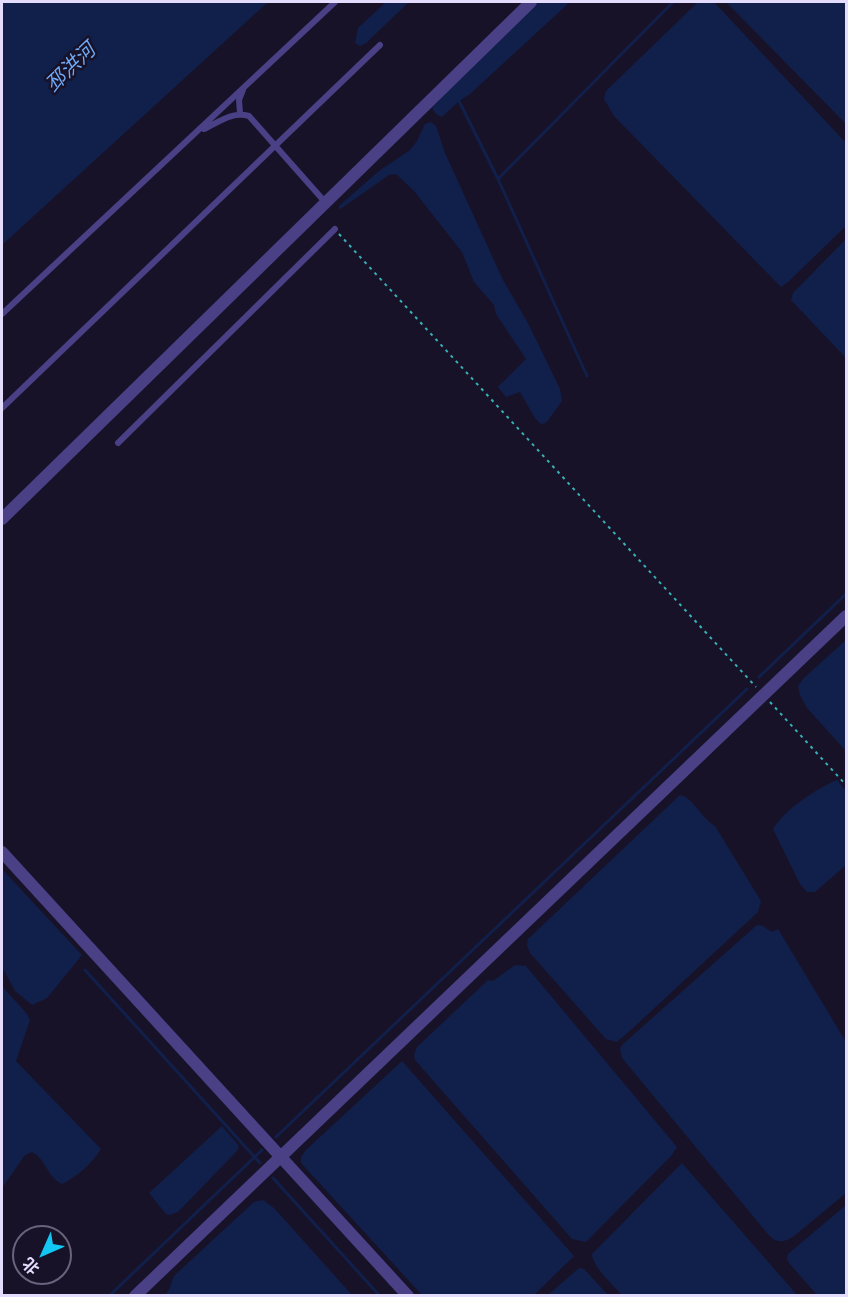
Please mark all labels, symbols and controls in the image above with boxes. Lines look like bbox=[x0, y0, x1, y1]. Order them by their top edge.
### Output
water label: 邳洪河 bbox=[41, 39, 101, 97]
north arrow bbox=[12, 1225, 72, 1285]
text: 北 bbox=[18, 1254, 43, 1279]

